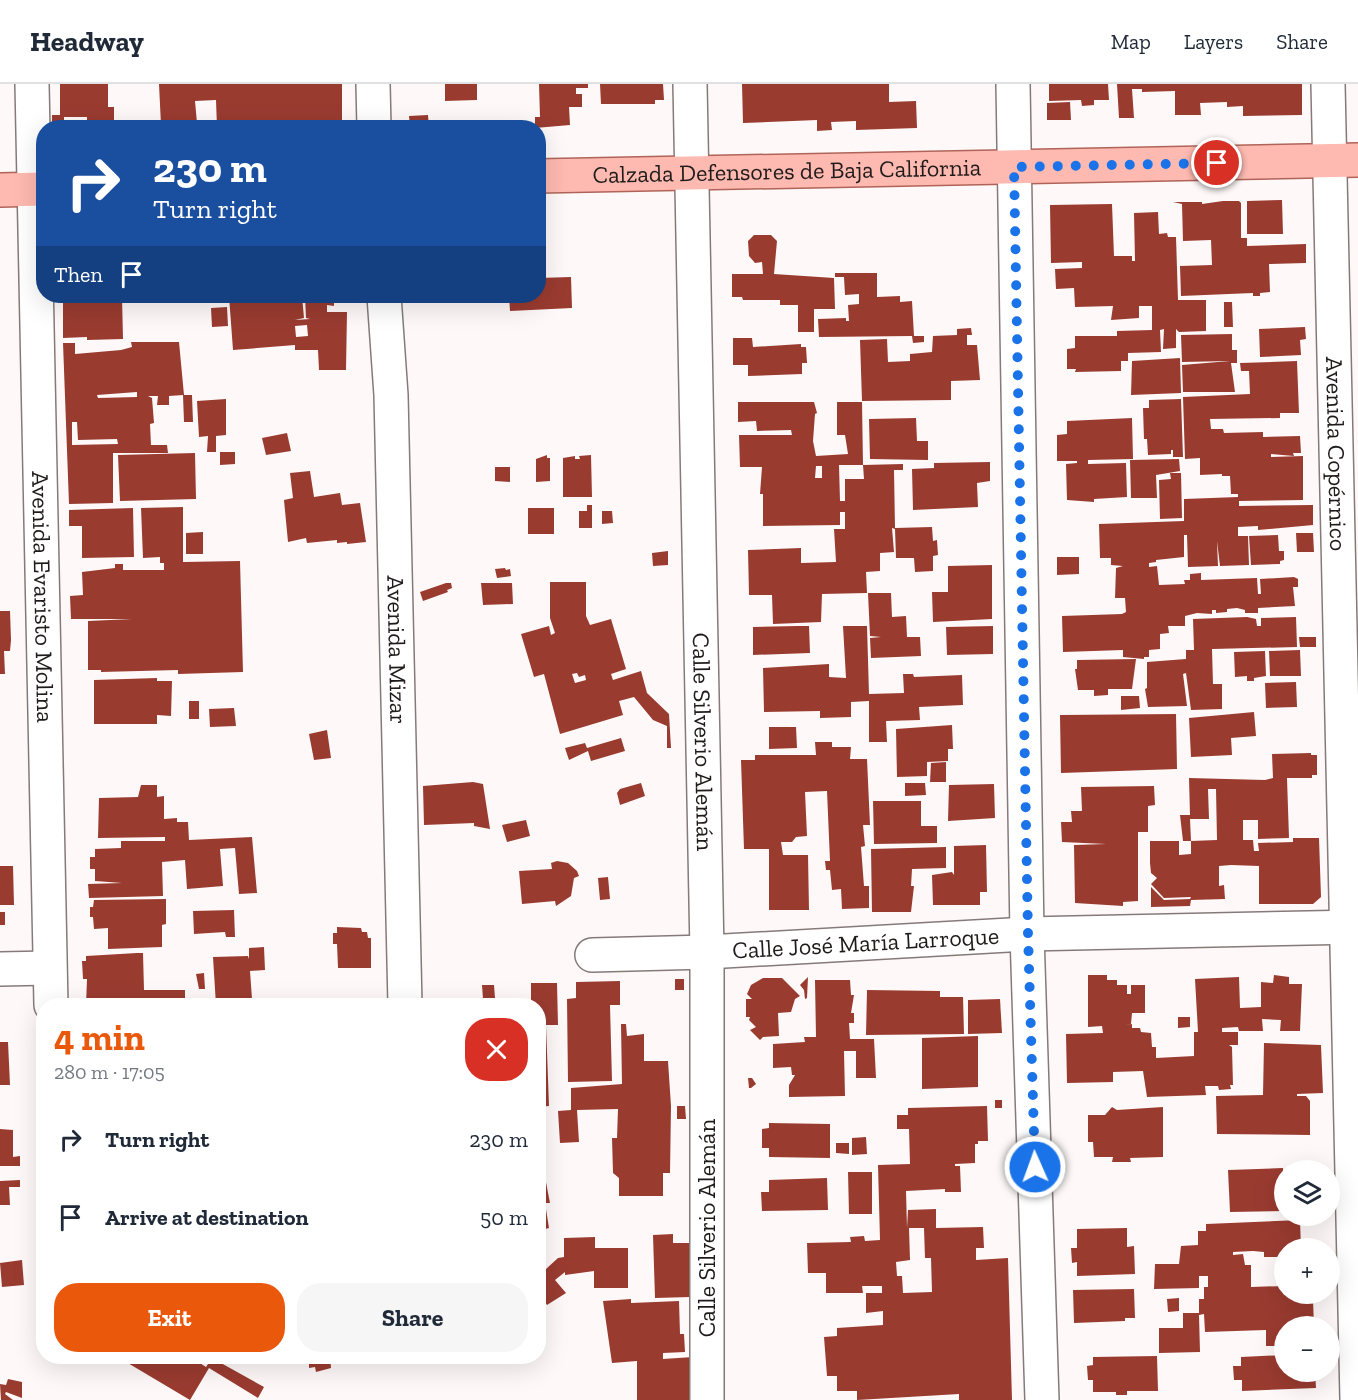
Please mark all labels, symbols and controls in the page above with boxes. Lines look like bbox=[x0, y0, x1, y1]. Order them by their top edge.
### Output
text: Headway bbox=[30, 25, 144, 58]
text: Map bbox=[1111, 29, 1151, 54]
text: Layers bbox=[1184, 29, 1243, 54]
text: Share bbox=[1276, 29, 1328, 54]
pin bbox=[1191, 137, 1242, 188]
text: 230 m bbox=[153, 142, 267, 193]
icon: right bbox=[54, 144, 132, 222]
icon: arrive bbox=[1200, 146, 1233, 179]
street label: Calzada Defensores de Baja California bbox=[592, 152, 982, 189]
text: Turn right bbox=[153, 193, 277, 225]
icon: arrive bbox=[115, 258, 148, 291]
text: Then bbox=[54, 261, 103, 288]
street label: Avenida Copérnico bbox=[1320, 356, 1353, 551]
street label: Avenida Evaristo Molina bbox=[26, 471, 60, 723]
street label: Avenida Mizar bbox=[381, 575, 414, 724]
street label: Calle Silverio Alemán bbox=[687, 632, 720, 852]
street label: Calle José María Larroque bbox=[731, 921, 1000, 965]
text: 4 min bbox=[54, 1016, 145, 1059]
button: close bbox=[465, 1018, 528, 1081]
text: 280 m · 17:05 bbox=[54, 1060, 165, 1084]
street label: Calle Silverio Alemán bbox=[692, 1119, 721, 1337]
icon: right bbox=[54, 1123, 87, 1156]
text: Turn right bbox=[105, 1126, 209, 1153]
text: 230 m bbox=[469, 1126, 528, 1153]
position arrow bbox=[1003, 1135, 1067, 1199]
map controls bbox=[1274, 1160, 1340, 1382]
button: layers bbox=[1274, 1160, 1340, 1226]
icon: arrive bbox=[54, 1201, 87, 1234]
text: Arrive at destination bbox=[105, 1204, 308, 1231]
text: 50 m bbox=[480, 1204, 528, 1231]
button: + bbox=[1274, 1238, 1340, 1304]
button: Exit bbox=[54, 1283, 285, 1352]
button: Share bbox=[297, 1283, 528, 1352]
button: − bbox=[1274, 1316, 1340, 1382]

